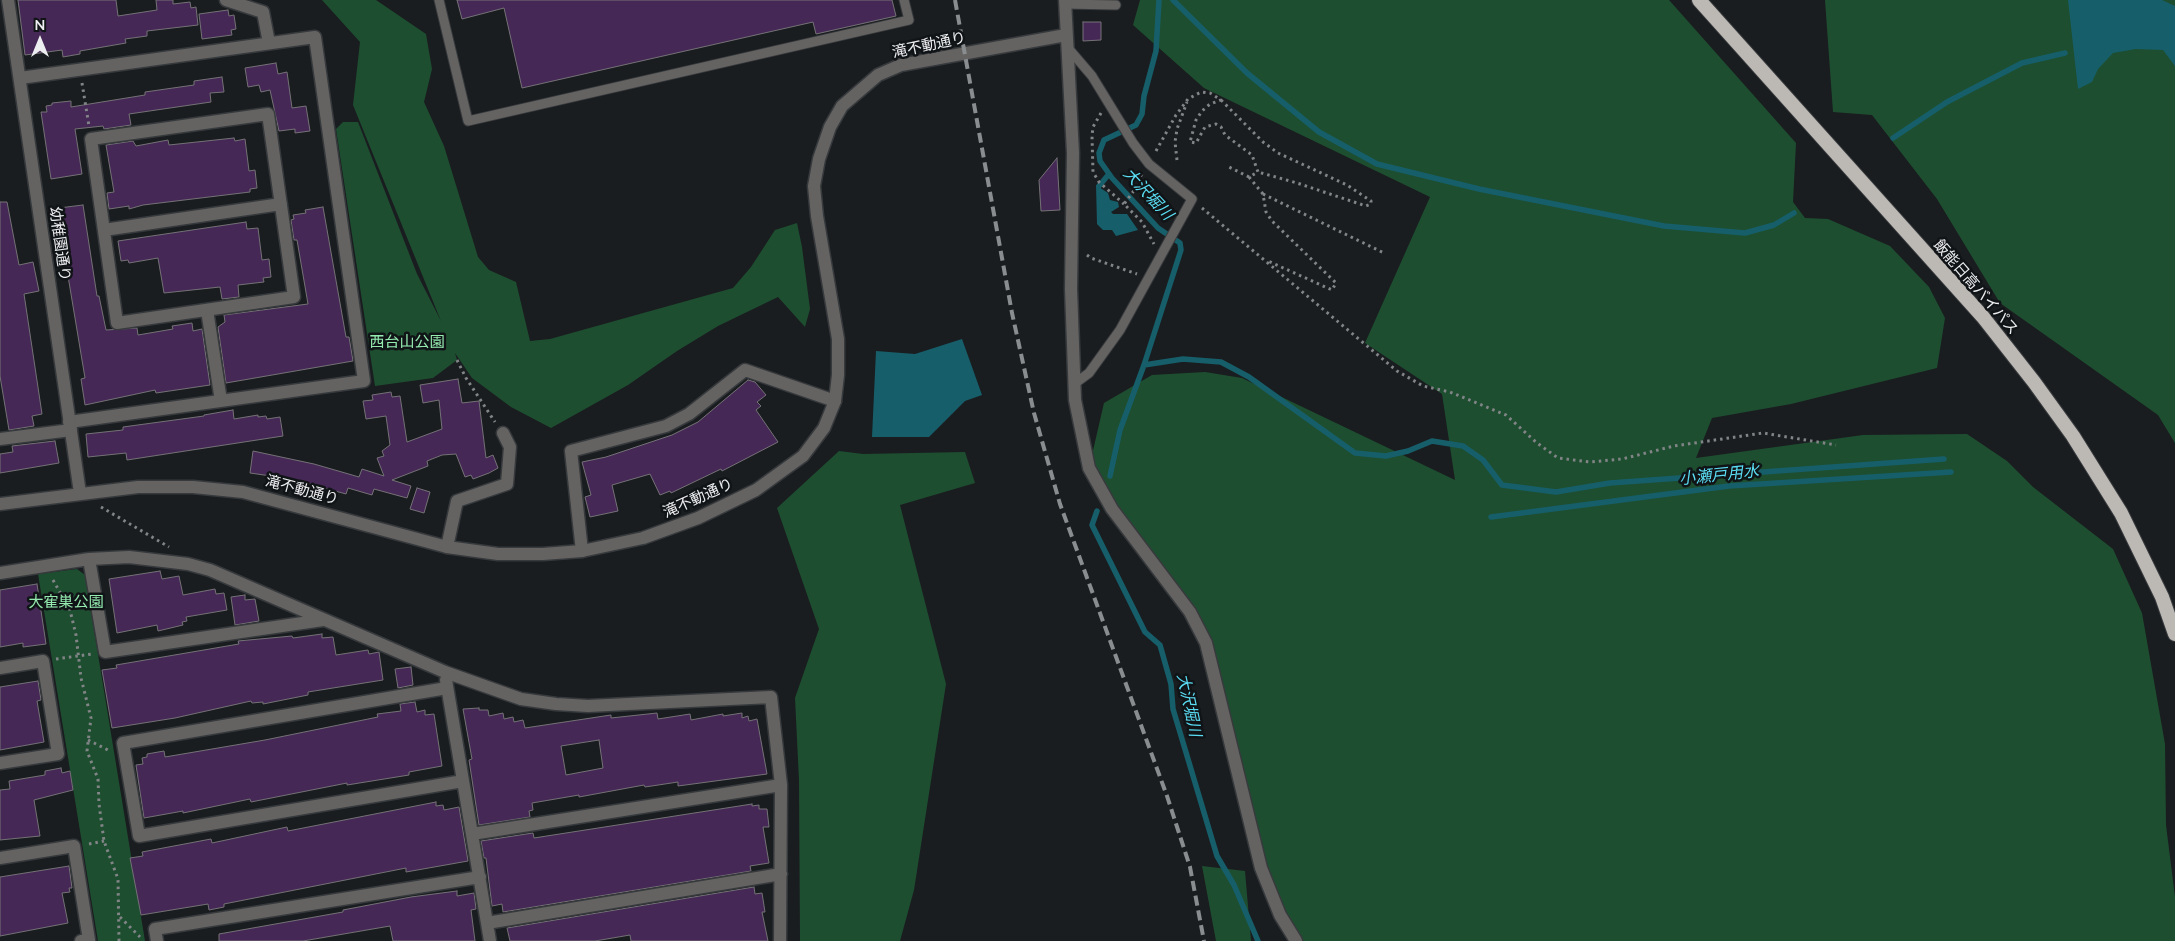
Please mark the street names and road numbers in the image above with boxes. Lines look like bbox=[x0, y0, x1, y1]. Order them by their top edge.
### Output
street label: 滝不動通り bbox=[890, 28, 968, 62]
street label: 幼稚園通り bbox=[46, 206, 74, 282]
street label: 飯能日高バイパス bbox=[1930, 236, 2022, 338]
street label: 滝不動通り bbox=[263, 472, 341, 508]
street label: 滝不動通り bbox=[660, 475, 736, 521]

